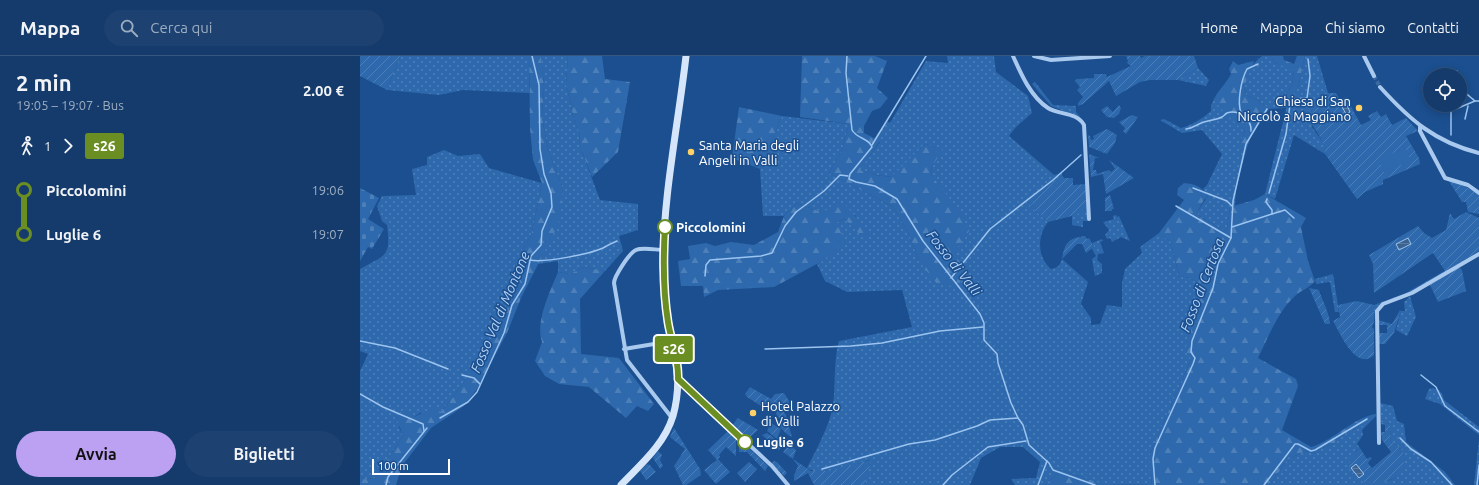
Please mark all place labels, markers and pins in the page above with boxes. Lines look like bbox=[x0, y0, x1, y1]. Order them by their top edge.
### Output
place label: Chiesa di San Niccolò a Maggiano bbox=[1237, 94, 1351, 123]
marker: Chiesa di San Niccolò a Maggiano bbox=[1354, 103, 1364, 113]
place label: Santa Maria degli Angeli in Valli bbox=[699, 138, 799, 167]
marker: Santa Maria degli Angeli in Valli bbox=[686, 147, 696, 157]
marker: Piccolomini bbox=[657, 219, 673, 235]
place label: Piccolomini bbox=[676, 220, 746, 234]
place label: Hotel Palazzo di Valli bbox=[761, 399, 840, 428]
marker: Hotel Palazzo di Valli bbox=[748, 408, 758, 418]
marker: Luglie 6 bbox=[737, 434, 753, 450]
place label: Luglie 6 bbox=[756, 435, 804, 449]

